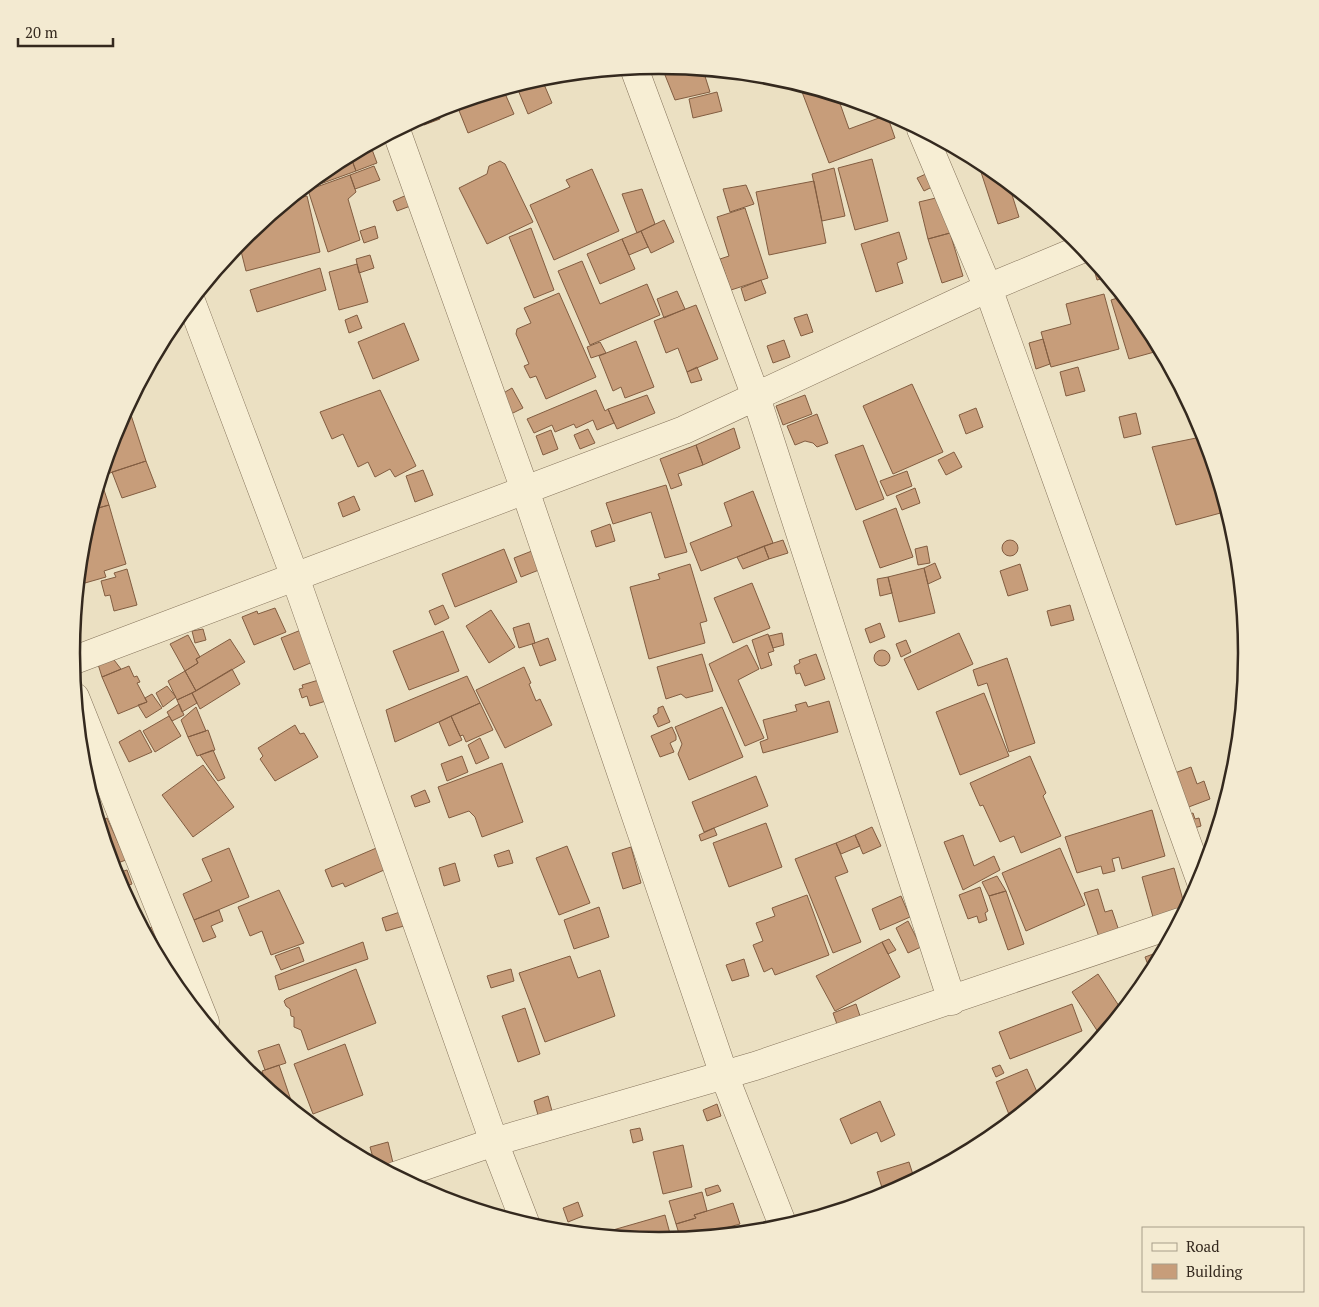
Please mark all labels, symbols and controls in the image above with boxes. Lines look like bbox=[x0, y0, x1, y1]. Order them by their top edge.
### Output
scale bar bbox=[18, 15, 112, 47]
text: 20 m bbox=[25, 22, 58, 42]
legend bbox=[1142, 1227, 1304, 1292]
text: Road bbox=[1186, 1236, 1219, 1256]
text: Building bbox=[1186, 1261, 1244, 1281]

